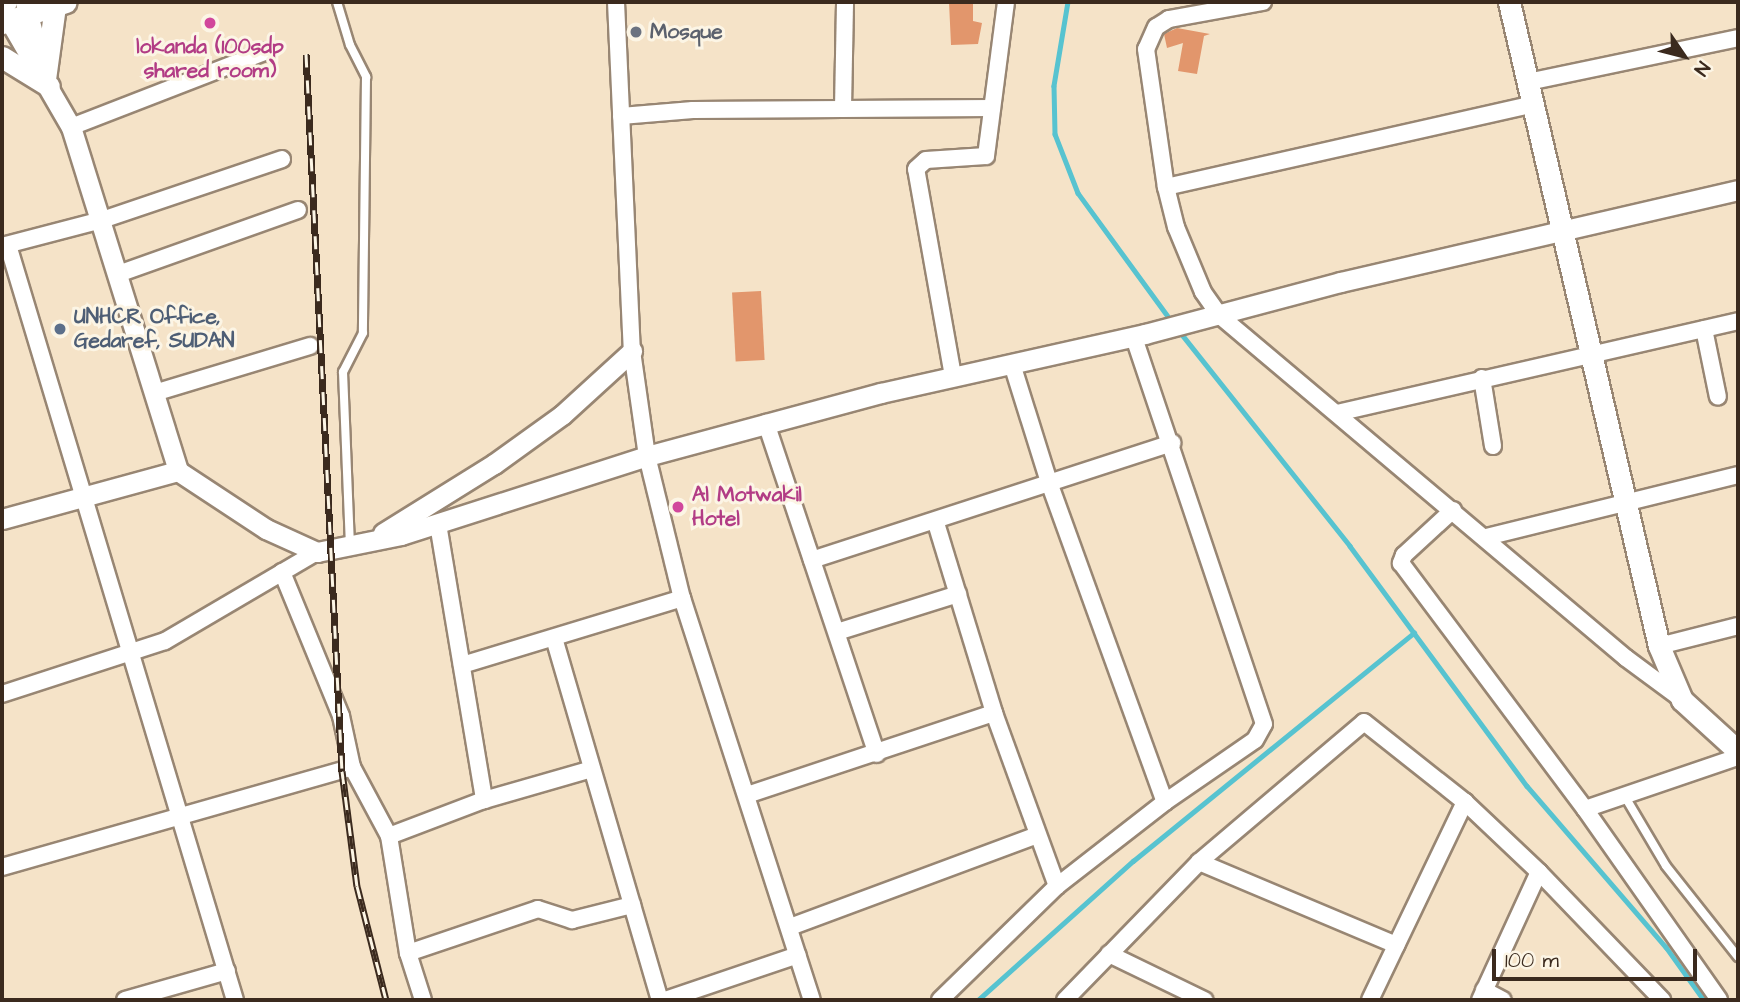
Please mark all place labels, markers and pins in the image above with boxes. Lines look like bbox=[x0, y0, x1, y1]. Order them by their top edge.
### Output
marker: lokanda (100sdp shared room) bbox=[202, 15, 218, 31]
place label: Mosque bbox=[650, 19, 723, 45]
marker: Mosque bbox=[628, 24, 644, 40]
place label: lokanda (100sdp shared room) bbox=[136, 34, 284, 84]
place label: UNHCR Office, Gedaref, SUDAN bbox=[74, 304, 234, 354]
marker: UNHCR Office, Gedaref, SUDAN bbox=[52, 321, 68, 337]
place label: Al Motwakil Hotel bbox=[692, 482, 802, 532]
marker: Al Motwakil Hotel bbox=[670, 499, 686, 515]

